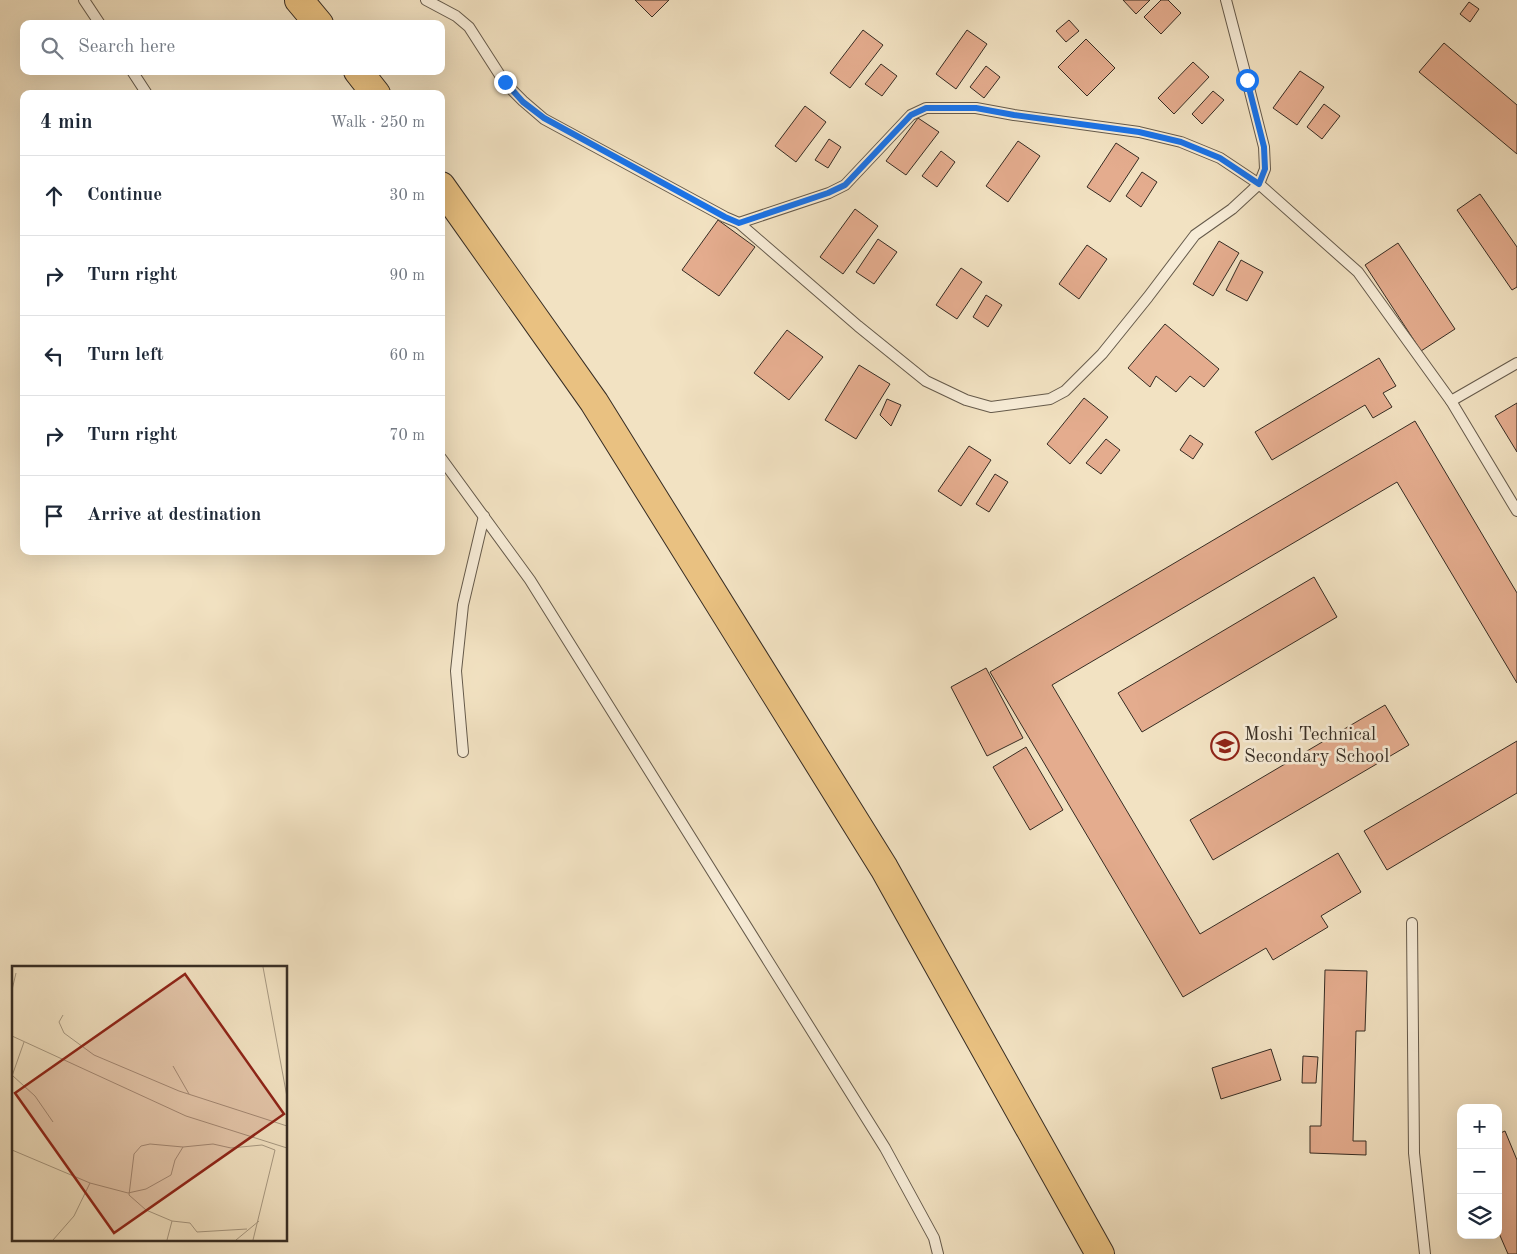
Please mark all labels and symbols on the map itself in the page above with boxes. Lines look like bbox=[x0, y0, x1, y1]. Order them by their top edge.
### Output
route start bbox=[1236, 69, 1259, 92]
route end bbox=[494, 71, 517, 94]
place label: Moshi Technical Secondary School bbox=[1244, 726, 1389, 767]
school or university icon: Moshi Technical Secondary School bbox=[1210, 731, 1240, 761]
inset map bbox=[12, 966, 288, 1242]

